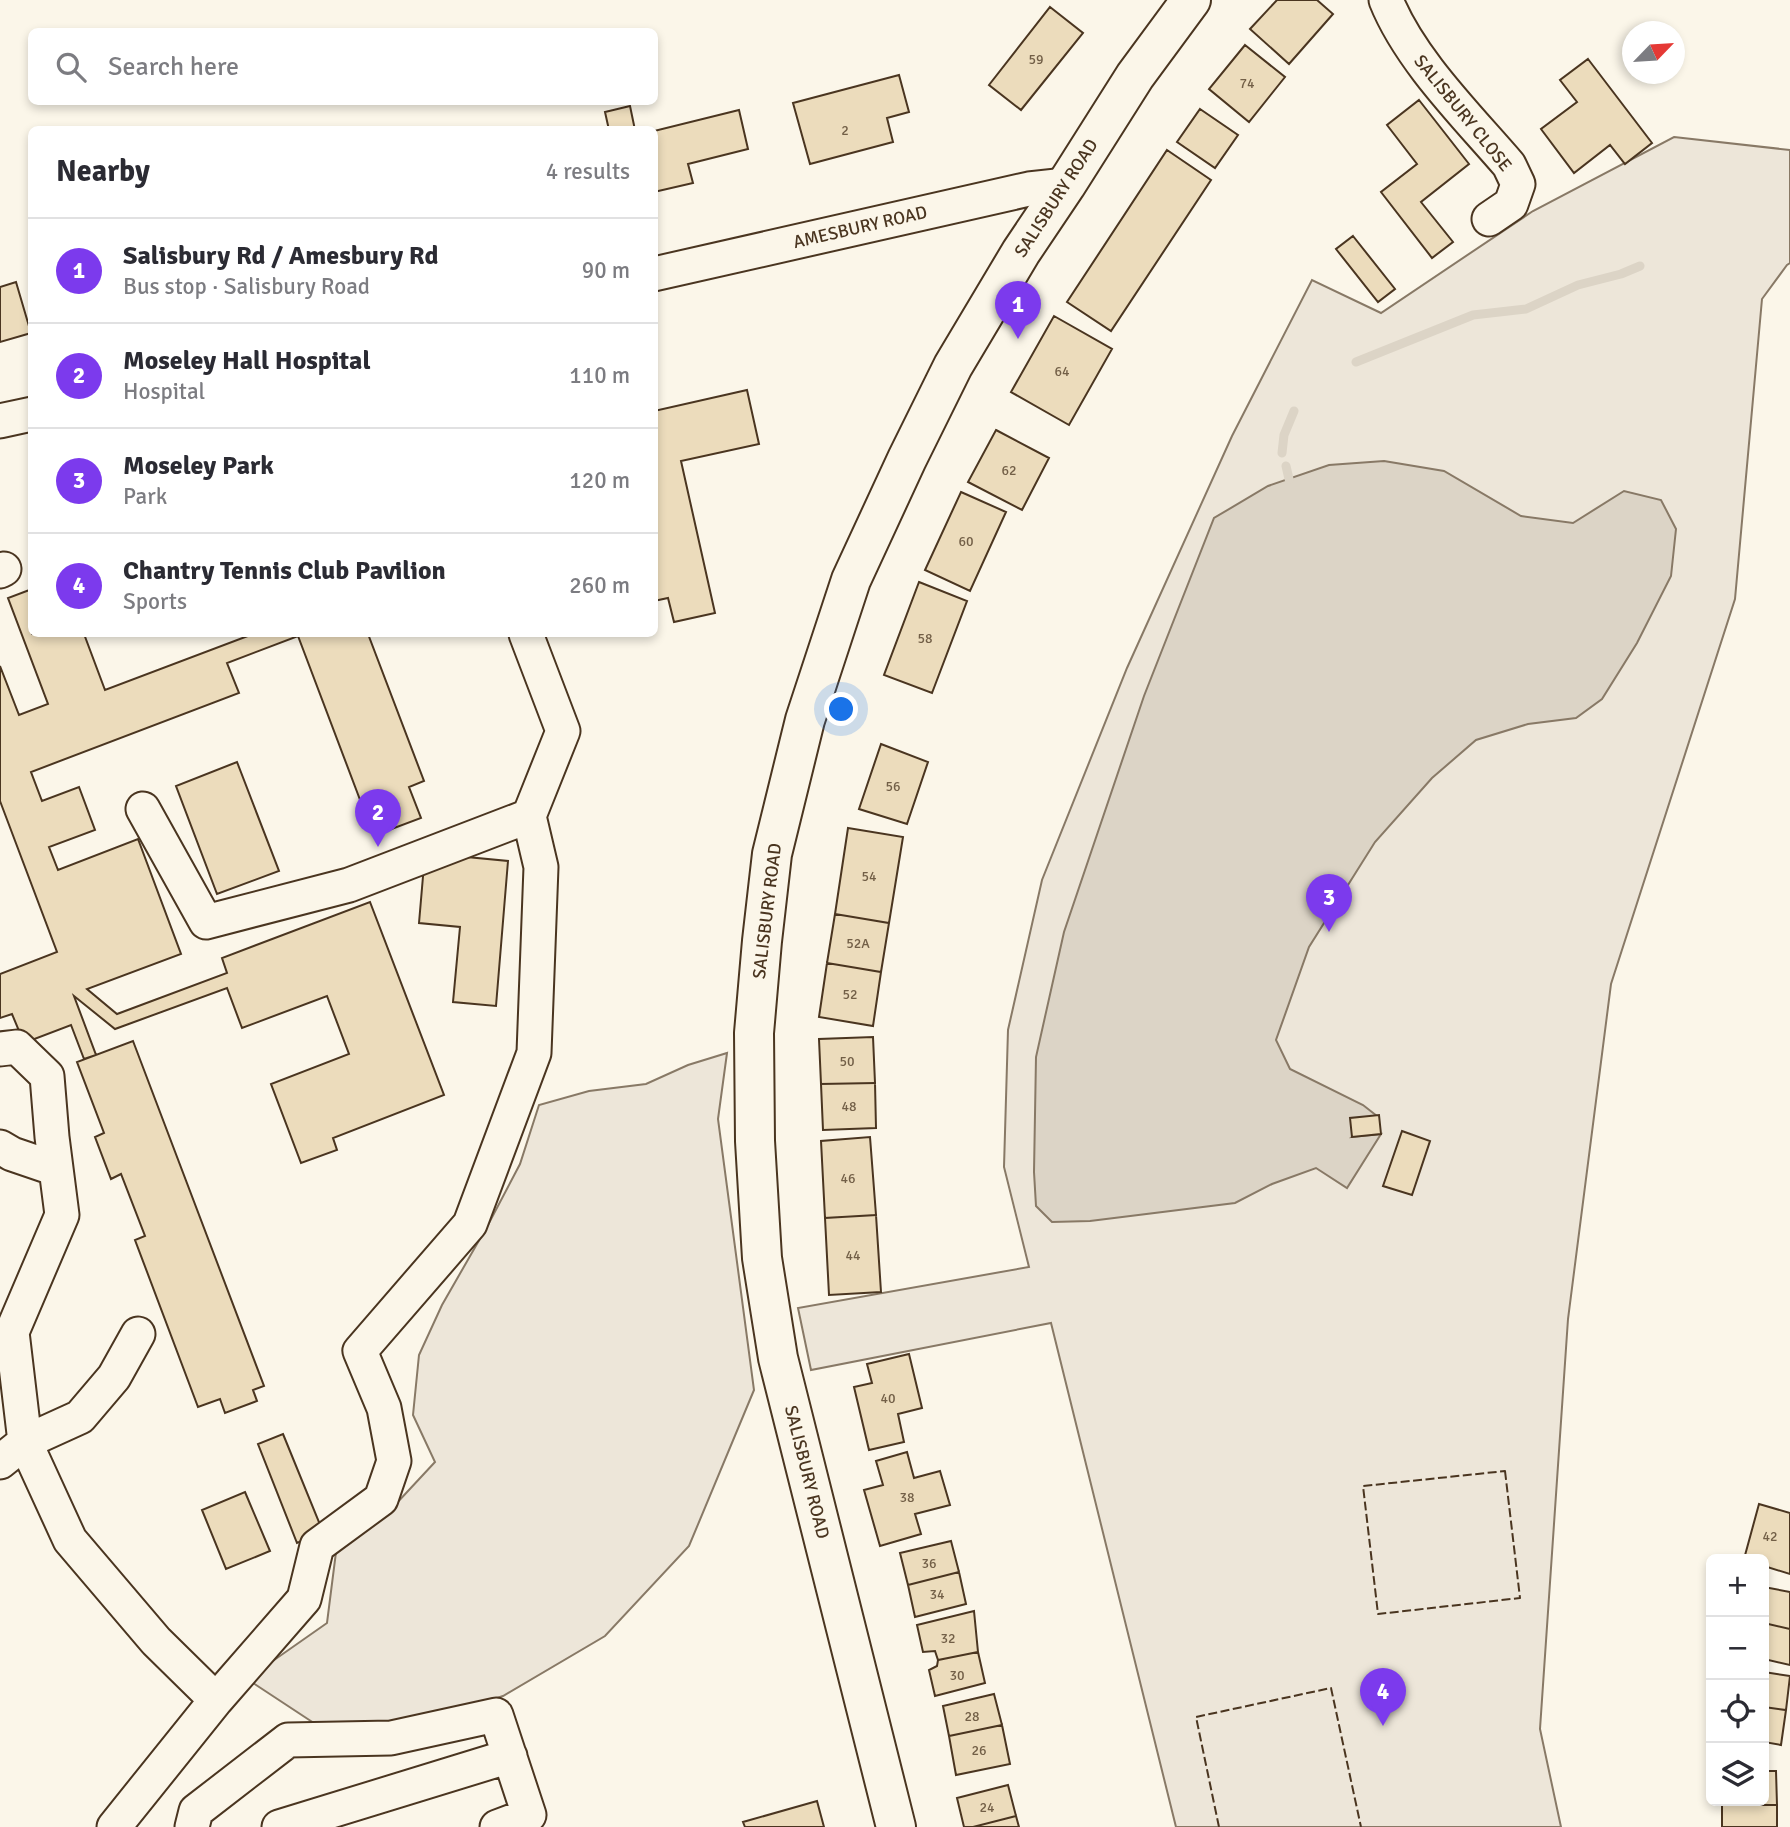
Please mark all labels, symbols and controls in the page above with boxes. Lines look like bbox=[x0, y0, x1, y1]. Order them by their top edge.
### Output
north arrow bbox=[1622, 21, 1685, 84]
search box bbox=[28, 28, 658, 105]
icon: search bbox=[52, 48, 90, 86]
street label: SALISBURY CLOSE bbox=[1409, 50, 1517, 176]
text: Search here bbox=[108, 51, 239, 83]
house number: 59 bbox=[1028, 51, 1044, 68]
house number: 74 bbox=[1239, 75, 1255, 92]
house number: 2 bbox=[841, 122, 849, 139]
street label: SALISBURY ROAD bbox=[1010, 135, 1102, 261]
text: Nearby bbox=[56, 153, 150, 190]
text: 4 results bbox=[546, 157, 630, 186]
street label: AMESBURY ROAD bbox=[791, 201, 929, 253]
text: Salisbury Rd / Amesbury Rd bbox=[123, 240, 438, 272]
text: 1 bbox=[73, 256, 85, 285]
text: 90 m bbox=[582, 256, 630, 285]
text: Bus stop · Salisbury Road bbox=[123, 272, 370, 301]
pin: 1 bbox=[995, 281, 1041, 339]
text: Moseley Hall Hospital bbox=[123, 345, 371, 377]
text: 2 bbox=[73, 361, 85, 390]
text: 110 m bbox=[569, 361, 630, 390]
house number: 64 bbox=[1054, 363, 1070, 380]
text: Hospital bbox=[123, 377, 205, 406]
text: Moseley Park bbox=[123, 450, 274, 482]
house number: 62 bbox=[1001, 462, 1017, 479]
text: 3 bbox=[73, 466, 85, 495]
text: 120 m bbox=[569, 466, 630, 495]
text: Park bbox=[123, 482, 167, 511]
house number: 60 bbox=[958, 533, 974, 550]
text: Chantry Tennis Club Pavilion bbox=[123, 555, 446, 587]
text: 4 bbox=[73, 571, 85, 600]
text: 260 m bbox=[569, 571, 630, 600]
text: Sports bbox=[123, 587, 187, 616]
house number: 58 bbox=[917, 630, 933, 647]
your location bbox=[824, 692, 858, 726]
house number: 56 bbox=[885, 778, 901, 795]
pin: 2 bbox=[355, 789, 401, 847]
street label: SALISBURY ROAD bbox=[748, 842, 786, 980]
house number: 54 bbox=[861, 868, 877, 885]
pin: 3 bbox=[1306, 874, 1352, 932]
house number: 52A bbox=[846, 935, 870, 952]
house number: 52 bbox=[842, 986, 858, 1003]
house number: 50 bbox=[839, 1053, 855, 1070]
house number: 48 bbox=[841, 1098, 857, 1115]
house number: 46 bbox=[840, 1170, 856, 1187]
house number: 44 bbox=[845, 1247, 861, 1264]
house number: 40 bbox=[880, 1390, 896, 1407]
street label: SALISBURY ROAD bbox=[780, 1403, 834, 1541]
house number: 38 bbox=[899, 1489, 915, 1506]
house number: 42 bbox=[1762, 1528, 1778, 1545]
map controls bbox=[1706, 1554, 1769, 1806]
button: + bbox=[1706, 1554, 1769, 1617]
house number: 36 bbox=[921, 1555, 937, 1572]
house number: 34 bbox=[929, 1586, 945, 1603]
button: − bbox=[1706, 1617, 1769, 1680]
house number: 32 bbox=[940, 1630, 956, 1647]
house number: 30 bbox=[949, 1667, 965, 1684]
pin: 4 bbox=[1360, 1668, 1406, 1726]
button: locate bbox=[1706, 1680, 1769, 1743]
house number: 28 bbox=[964, 1708, 980, 1725]
house number: 26 bbox=[971, 1742, 987, 1759]
button: layers bbox=[1706, 1743, 1769, 1806]
house number: 24 bbox=[979, 1799, 995, 1816]

